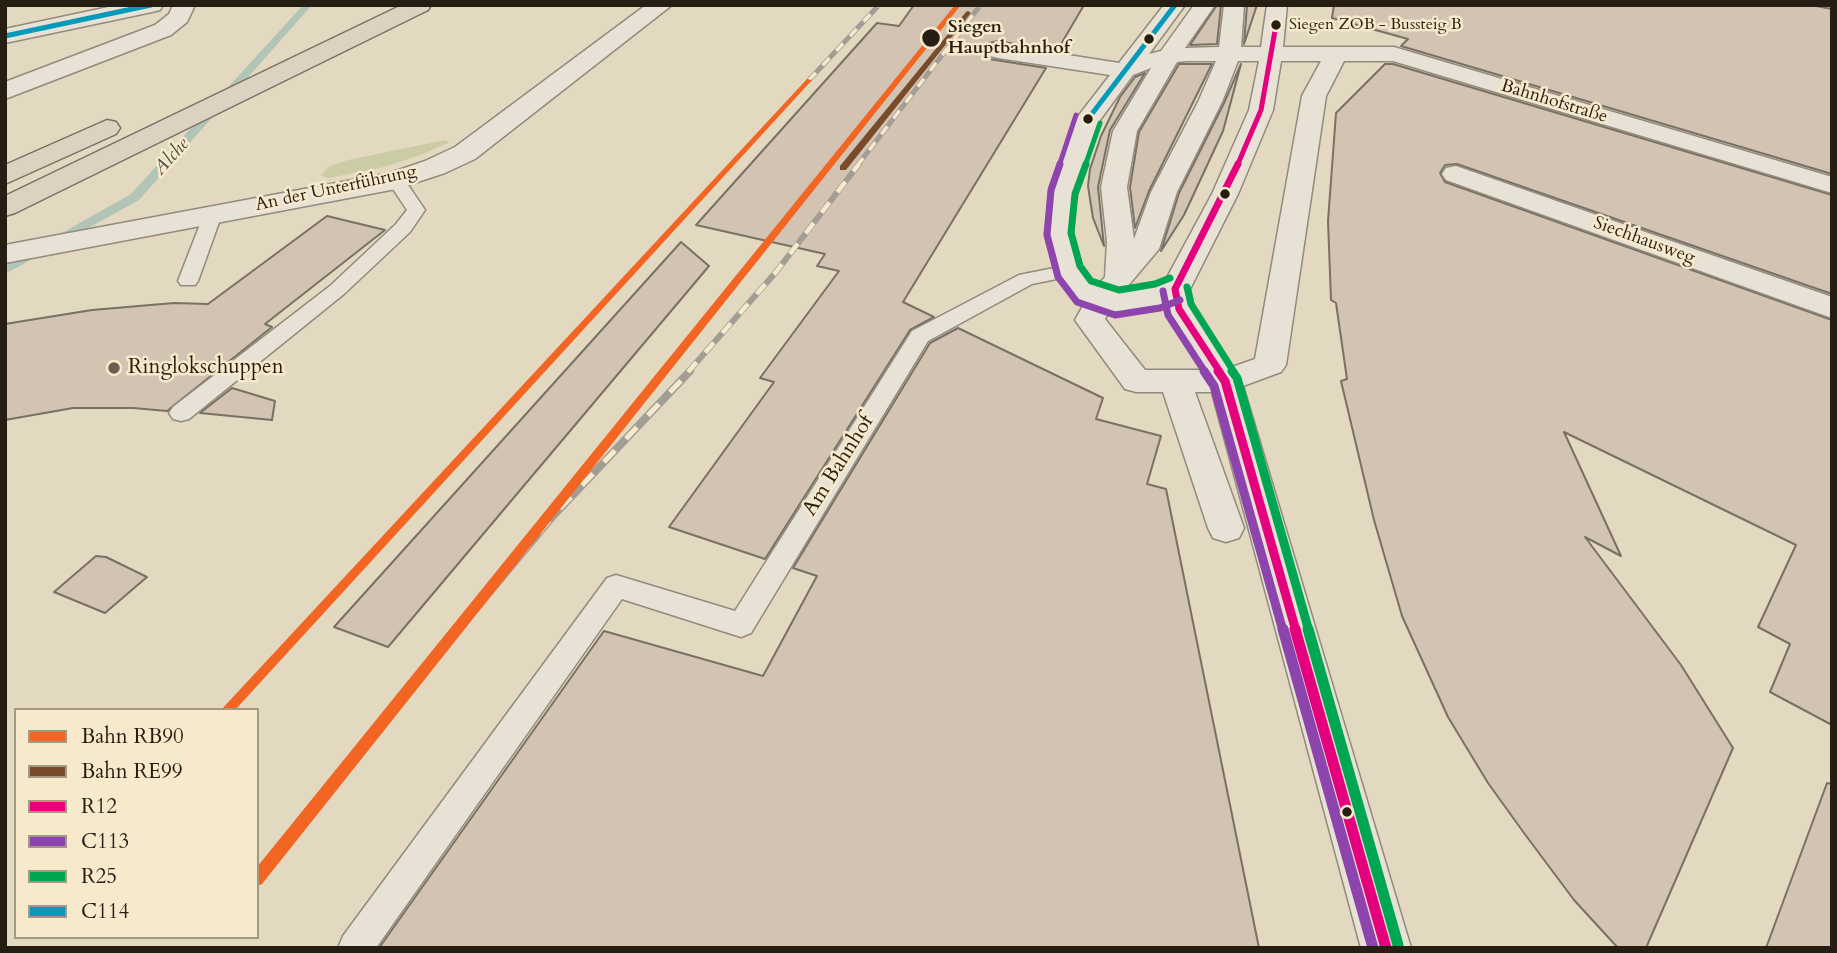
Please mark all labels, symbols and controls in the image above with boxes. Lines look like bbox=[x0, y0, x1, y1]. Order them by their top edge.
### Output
place label: Siegen ZOB - Bussteig B bbox=[1289, 15, 1462, 35]
place label: Siegen Hauptbahnhof bbox=[948, 17, 1070, 60]
marker: Siegen ZOB - Bussteig B bbox=[1269, 18, 1283, 32]
marker: Siegen Hauptbahnhof bbox=[920, 27, 942, 49]
unlabelled marker bbox=[1142, 32, 1156, 46]
street label: Bahnhofstraße bbox=[1498, 76, 1610, 128]
unlabelled marker bbox=[1081, 112, 1095, 126]
water label: Alche bbox=[149, 134, 195, 180]
street label: An der Unterführung bbox=[253, 161, 419, 217]
unlabelled marker bbox=[1218, 187, 1232, 201]
street label: Siechhausweg bbox=[1590, 213, 1698, 269]
place label: Ringlokschuppen bbox=[128, 355, 284, 381]
marker: Ringlokschuppen bbox=[106, 360, 122, 376]
street label: Am Bahnhof bbox=[798, 411, 880, 521]
legend bbox=[14, 708, 259, 939]
text: Bahn RB90 bbox=[81, 722, 184, 751]
text: Bahn RE99 bbox=[81, 757, 182, 786]
text: R12 bbox=[81, 792, 117, 821]
unlabelled marker bbox=[1340, 805, 1354, 819]
text: C113 bbox=[81, 827, 129, 856]
text: R25 bbox=[81, 862, 117, 891]
text: C114 bbox=[81, 897, 129, 926]

